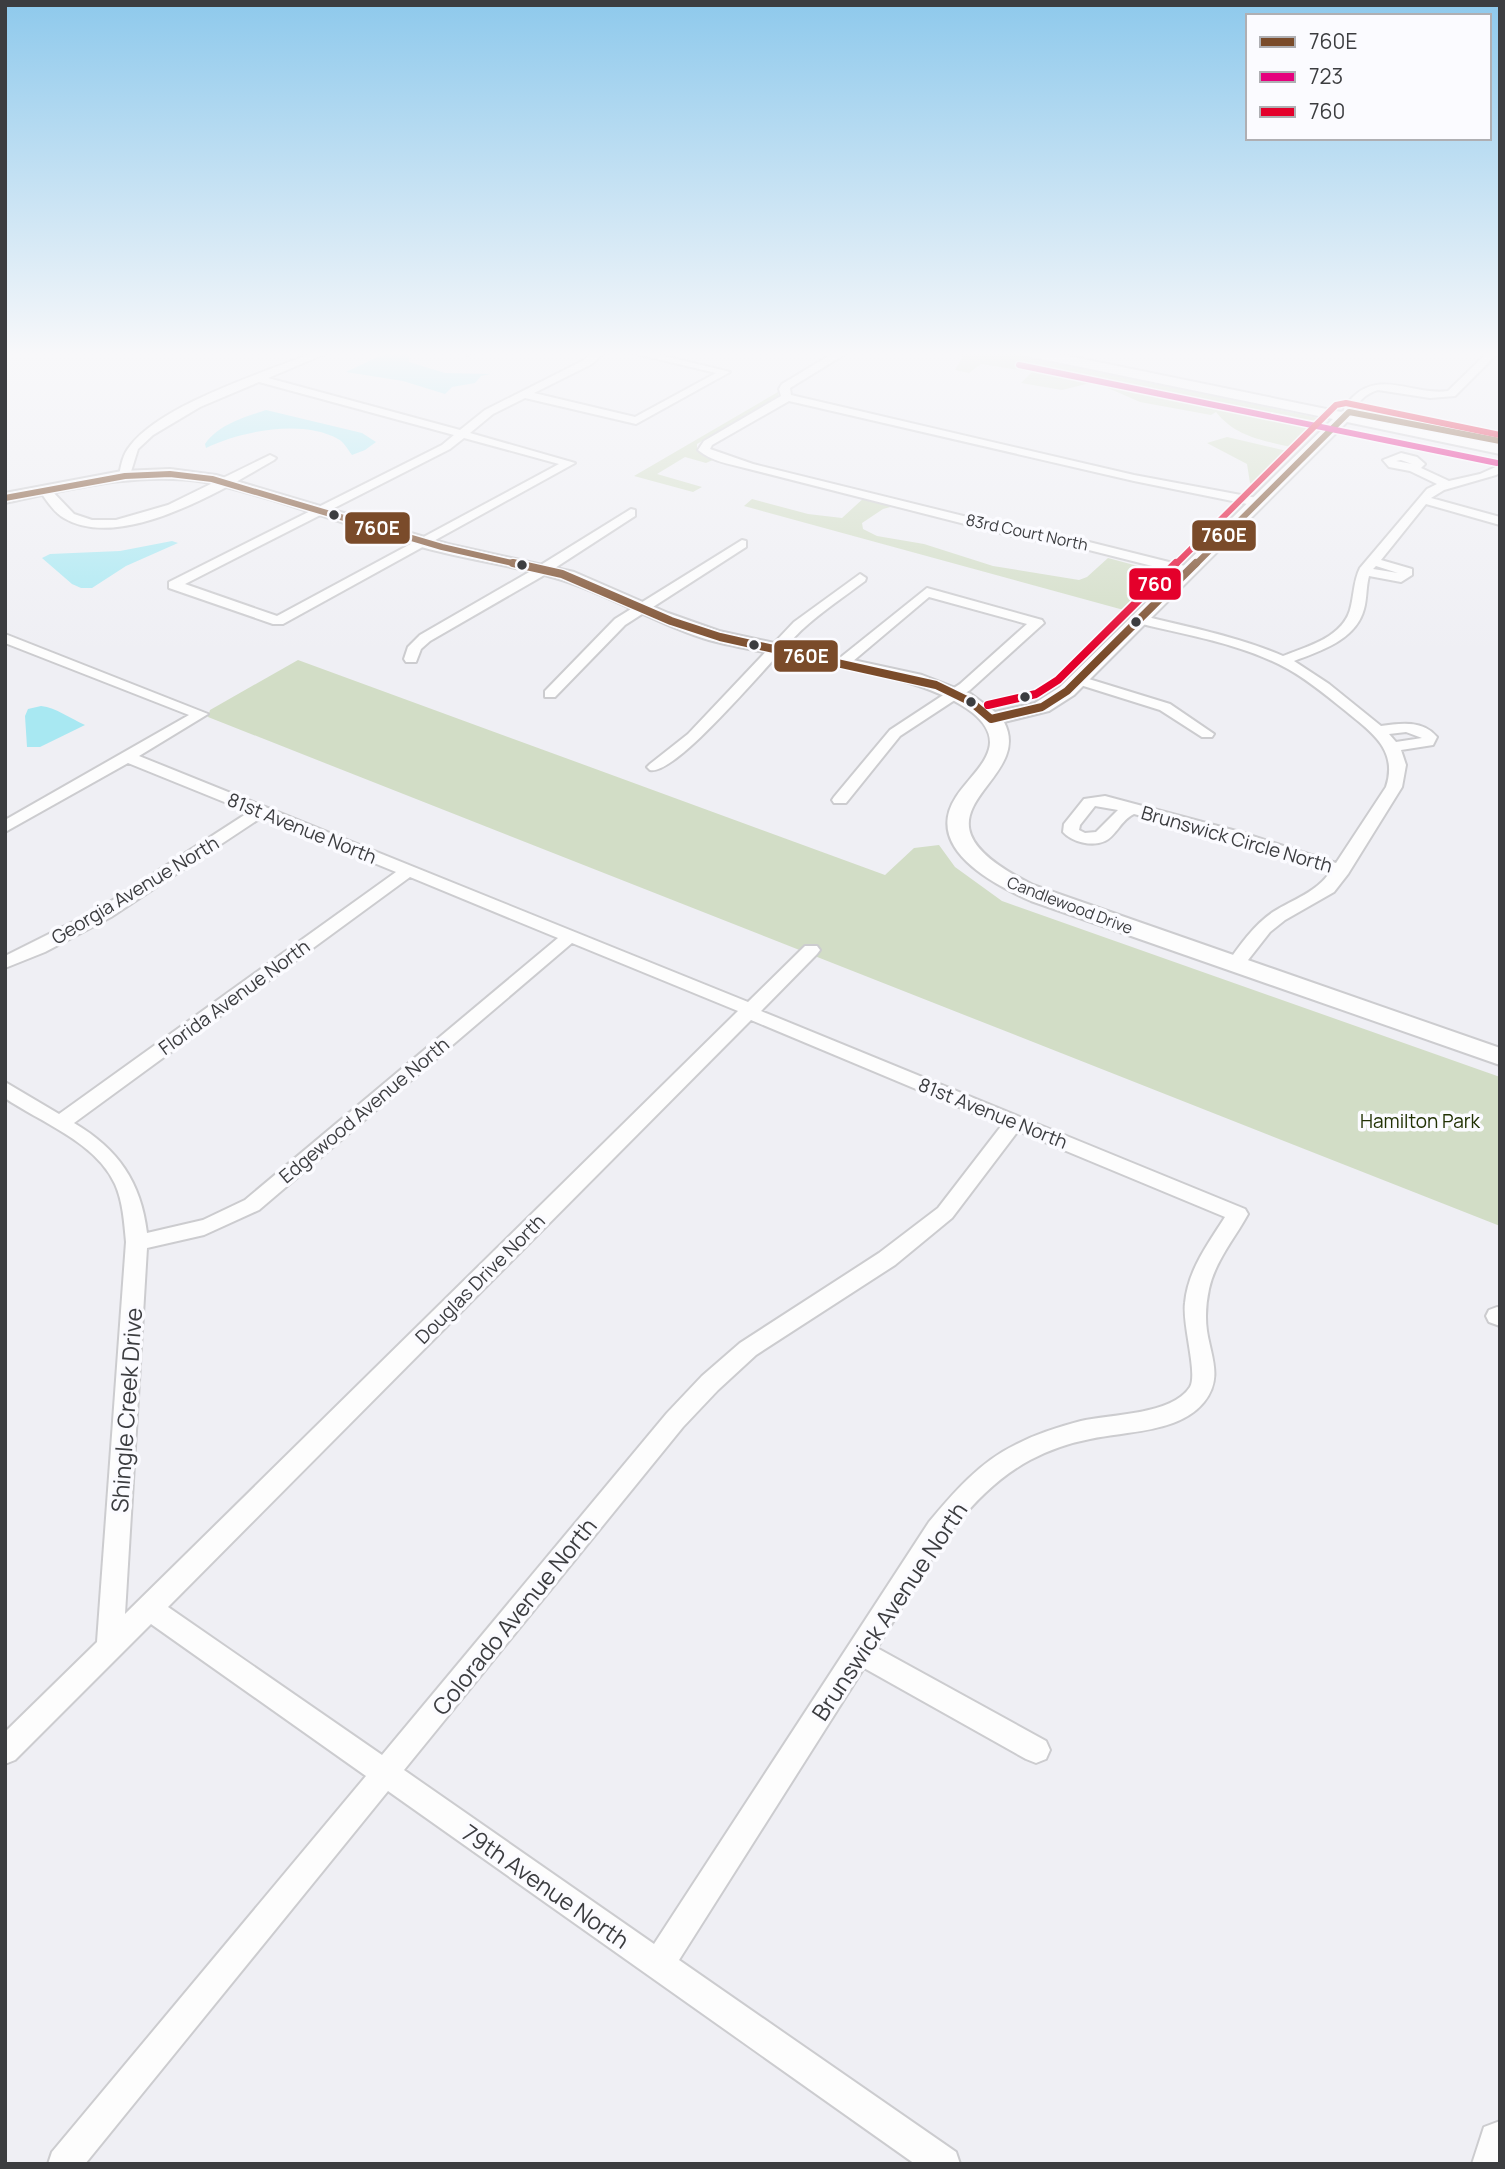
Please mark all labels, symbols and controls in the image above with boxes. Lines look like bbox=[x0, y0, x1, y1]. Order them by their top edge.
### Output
legend bbox=[1246, 14, 1491, 140]
text: 760E bbox=[1309, 27, 1357, 55]
text: 723 bbox=[1309, 62, 1343, 90]
text: 760 bbox=[1309, 97, 1345, 125]
unlabelled marker bbox=[327, 508, 341, 522]
street label: 83rd Court North bbox=[964, 508, 1090, 556]
line badge: 760E bbox=[344, 511, 411, 545]
text: 760E bbox=[354, 515, 400, 541]
line badge: 760E bbox=[1191, 519, 1257, 552]
text: 760E bbox=[1201, 522, 1247, 548]
unlabelled marker bbox=[515, 558, 529, 572]
line badge: 760 bbox=[1128, 567, 1182, 601]
text: 760 bbox=[1138, 571, 1172, 597]
unlabelled marker bbox=[1129, 615, 1143, 629]
unlabelled marker bbox=[747, 638, 761, 652]
line badge: 760E bbox=[773, 639, 839, 673]
text: 760E bbox=[783, 643, 829, 669]
unlabelled marker bbox=[1018, 690, 1032, 704]
unlabelled marker bbox=[964, 695, 978, 709]
street label: 81st Avenue North bbox=[224, 786, 380, 870]
street label: Brunswick Circle North bbox=[1138, 799, 1336, 879]
street label: Georgia Avenue North bbox=[46, 830, 224, 950]
street label: Candlewood Drive bbox=[1004, 871, 1136, 939]
street label: Florida Avenue North bbox=[153, 933, 315, 1061]
street label: Edgewood Avenue North bbox=[273, 1031, 455, 1189]
street label: 81st Avenue North bbox=[915, 1071, 1071, 1155]
park label: Hamilton Park bbox=[1360, 1108, 1481, 1134]
street label: Douglas Drive North bbox=[409, 1208, 551, 1350]
street label: Shingle Creek Drive bbox=[103, 1307, 149, 1513]
street label: Brunswick Avenue North bbox=[804, 1496, 974, 1726]
street label: Colorado Avenue North bbox=[424, 1511, 604, 1721]
street label: 79th Avenue North bbox=[456, 1816, 636, 1956]

